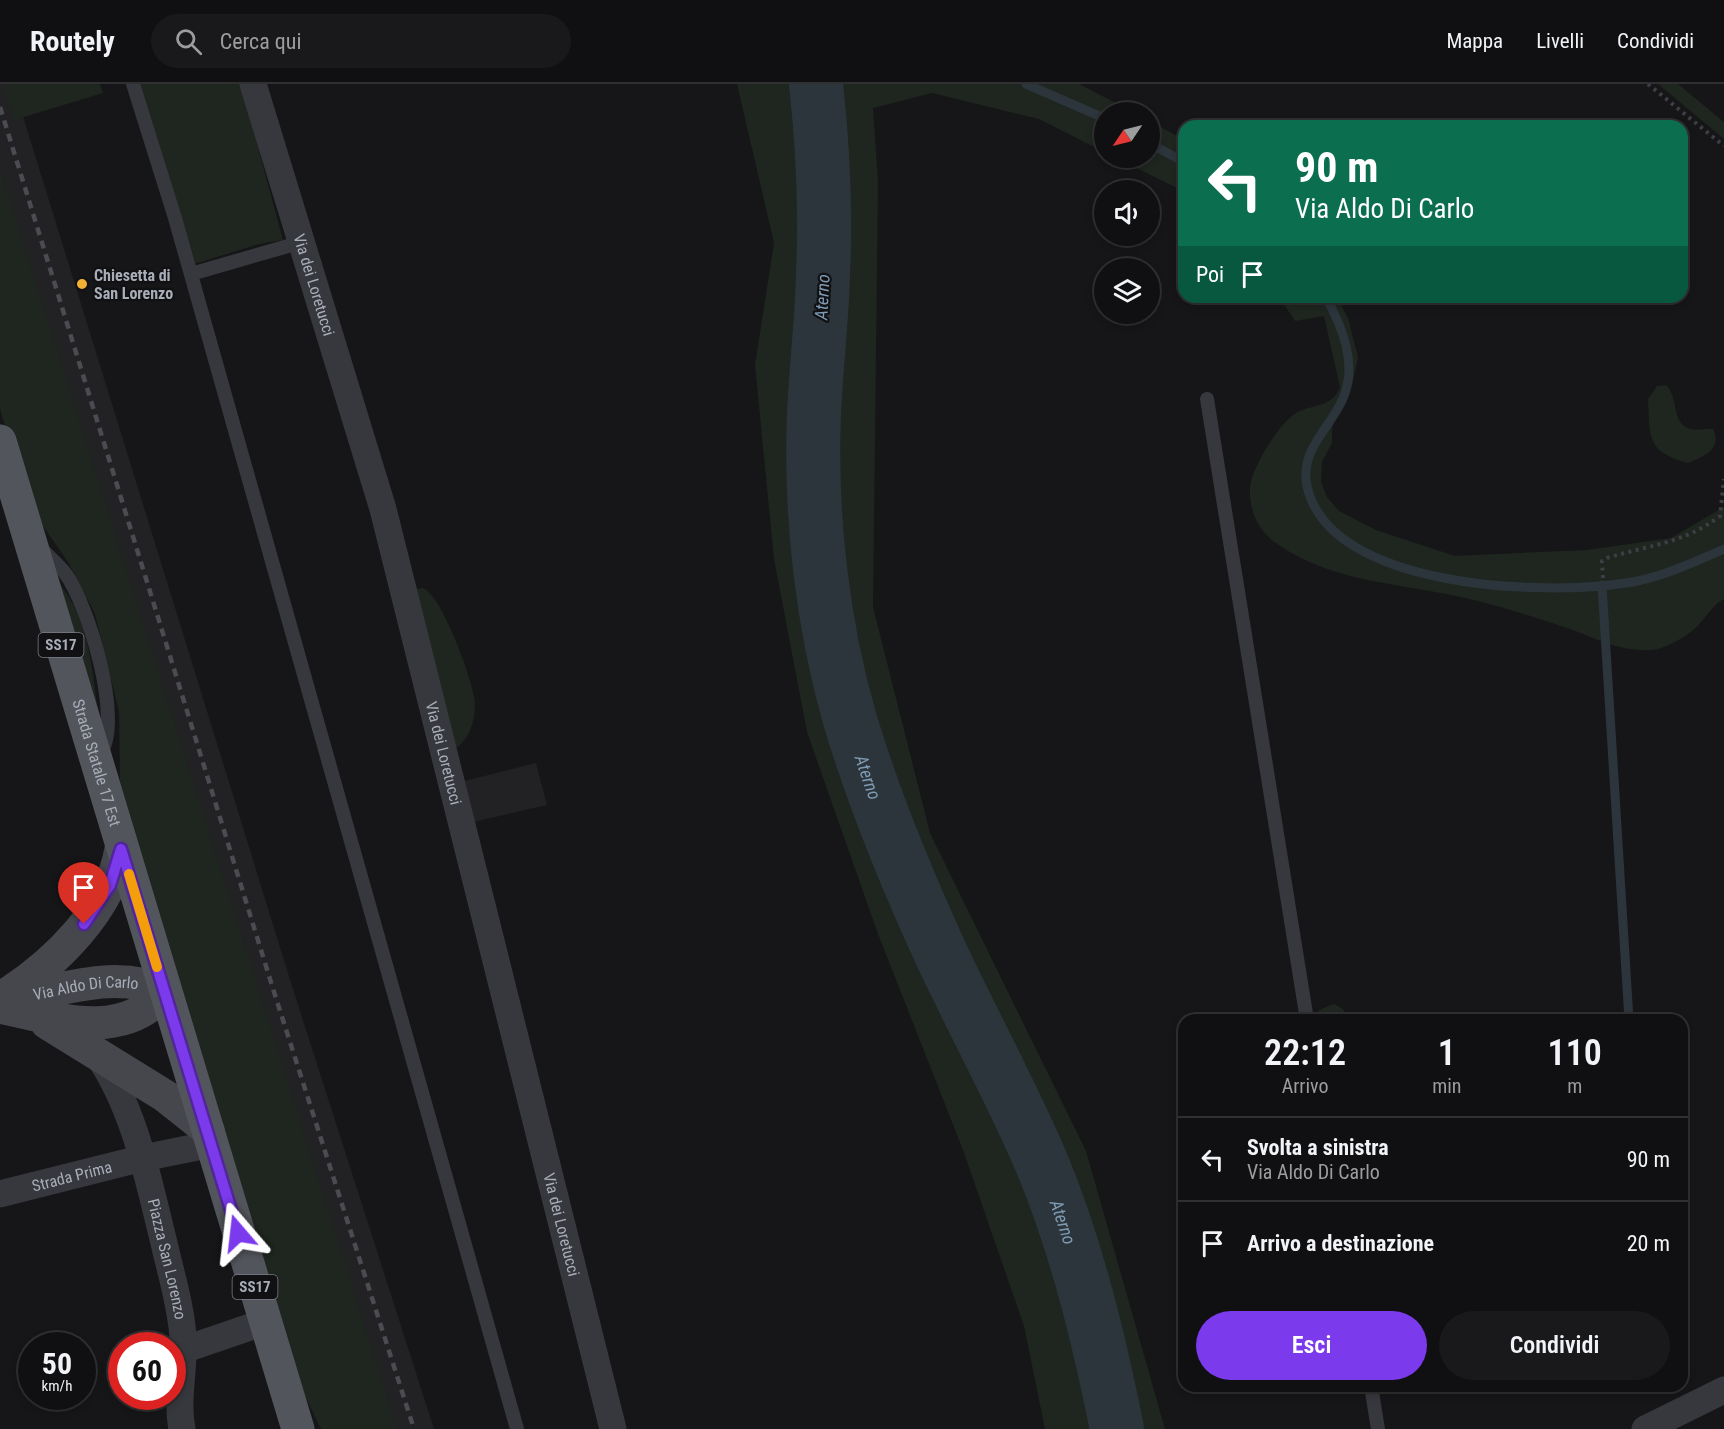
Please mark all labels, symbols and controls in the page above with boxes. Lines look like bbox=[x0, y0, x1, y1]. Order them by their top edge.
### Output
search box bbox=[151, 14, 571, 68]
text: Routely bbox=[30, 25, 115, 58]
icon: search bbox=[172, 25, 205, 58]
text: Cerca qui bbox=[220, 29, 301, 54]
text: Mappa bbox=[1446, 29, 1503, 53]
text: Livelli bbox=[1536, 29, 1584, 53]
text: Condividi bbox=[1617, 29, 1694, 53]
north arrow bbox=[1094, 102, 1160, 168]
map controls bbox=[1094, 102, 1160, 324]
text: 90 m bbox=[1295, 143, 1378, 192]
icon: left bbox=[1196, 144, 1274, 222]
button: sound bbox=[1094, 180, 1160, 246]
text: Via Aldo Di Carlo bbox=[1295, 193, 1474, 225]
street label: Via dei Loretucci bbox=[290, 232, 339, 338]
button: layers bbox=[1094, 258, 1160, 324]
icon: arrive bbox=[1236, 258, 1269, 291]
text: Poi bbox=[1196, 262, 1224, 287]
place label: Chiesetta di San Lorenzo bbox=[94, 266, 173, 303]
water label: Aterno bbox=[810, 274, 834, 321]
marker: Chiesetta di San Lorenzo bbox=[75, 277, 89, 291]
road number: SS17 bbox=[38, 633, 84, 657]
street label: Strada Statale 17 Est bbox=[69, 697, 125, 829]
street label: Via dei Loretucci bbox=[422, 700, 466, 807]
water label: Aterno bbox=[851, 751, 886, 802]
pin bbox=[58, 862, 109, 924]
icon: arrive bbox=[67, 871, 100, 904]
street label: Via Aldo Di Carlo bbox=[31, 972, 140, 1004]
text: 22:12 bbox=[1264, 1032, 1346, 1074]
text: 1 bbox=[1438, 1032, 1456, 1074]
text: 110 bbox=[1548, 1032, 1602, 1074]
text: Arrivo bbox=[1282, 1074, 1328, 1098]
text: min bbox=[1432, 1074, 1461, 1098]
text: m bbox=[1567, 1074, 1582, 1098]
text: Svolta a sinistra bbox=[1247, 1135, 1389, 1160]
icon: left bbox=[1196, 1143, 1229, 1176]
text: 90 m bbox=[1627, 1147, 1670, 1172]
street label: Strada Prima bbox=[30, 1157, 114, 1195]
text: Via Aldo Di Carlo bbox=[1247, 1160, 1380, 1184]
street label: Via dei Loretucci bbox=[540, 1171, 584, 1278]
water label: Aterno bbox=[1046, 1196, 1081, 1247]
street label: Piazza San Lorenzo bbox=[144, 1197, 190, 1321]
position arrow bbox=[206, 1201, 270, 1265]
icon: arrive bbox=[1196, 1227, 1229, 1260]
text: Arrivo a destinazione bbox=[1247, 1231, 1434, 1256]
text: 20 m bbox=[1627, 1231, 1670, 1256]
road number: SS17 bbox=[232, 1275, 278, 1299]
button: Esci bbox=[1196, 1311, 1427, 1380]
button: Condividi bbox=[1439, 1311, 1670, 1380]
speed limit sign: 60 bbox=[108, 1332, 186, 1410]
text: 50 bbox=[42, 1346, 72, 1381]
text: km/h bbox=[42, 1377, 72, 1395]

